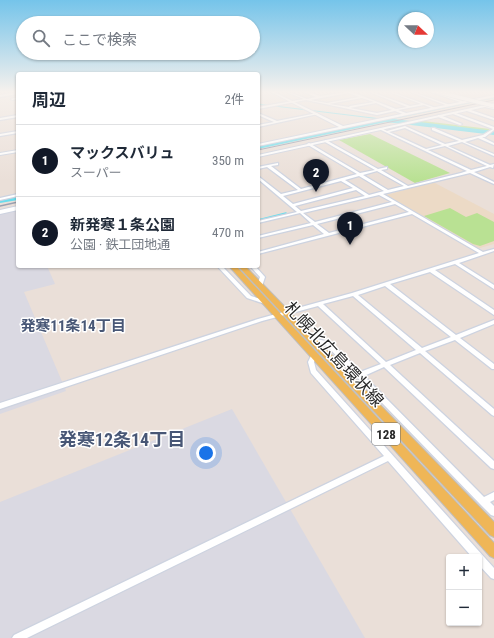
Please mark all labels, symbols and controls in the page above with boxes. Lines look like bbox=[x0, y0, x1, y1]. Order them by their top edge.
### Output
north arrow bbox=[398, 12, 434, 48]
search box bbox=[16, 16, 260, 60]
icon: search bbox=[30, 27, 52, 49]
text: ここで検索 bbox=[62, 31, 137, 49]
text: 周辺 bbox=[32, 90, 66, 110]
text: 2件 bbox=[225, 92, 244, 107]
text: マックスバリュ bbox=[70, 144, 175, 162]
text: 1 bbox=[42, 153, 48, 168]
text: 350 m bbox=[212, 153, 244, 168]
pin: 2 bbox=[303, 159, 329, 192]
text: スーパー bbox=[70, 165, 122, 180]
pin: 1 bbox=[337, 212, 363, 245]
text: 新発寒１条公園 bbox=[70, 216, 175, 234]
text: 2 bbox=[42, 225, 48, 240]
text: 470 m bbox=[212, 225, 244, 240]
text: 公園 · 鉄工団地通 bbox=[70, 237, 170, 252]
street label: 札幌北広島環状線 bbox=[280, 297, 388, 411]
district label: 発寒11条14丁目 bbox=[20, 317, 126, 335]
road number: 128 bbox=[372, 423, 400, 445]
district label: 発寒12条14丁目 bbox=[59, 429, 185, 450]
your location bbox=[196, 443, 216, 463]
map controls bbox=[446, 554, 482, 626]
button: + bbox=[446, 554, 482, 590]
button: − bbox=[446, 590, 482, 626]

